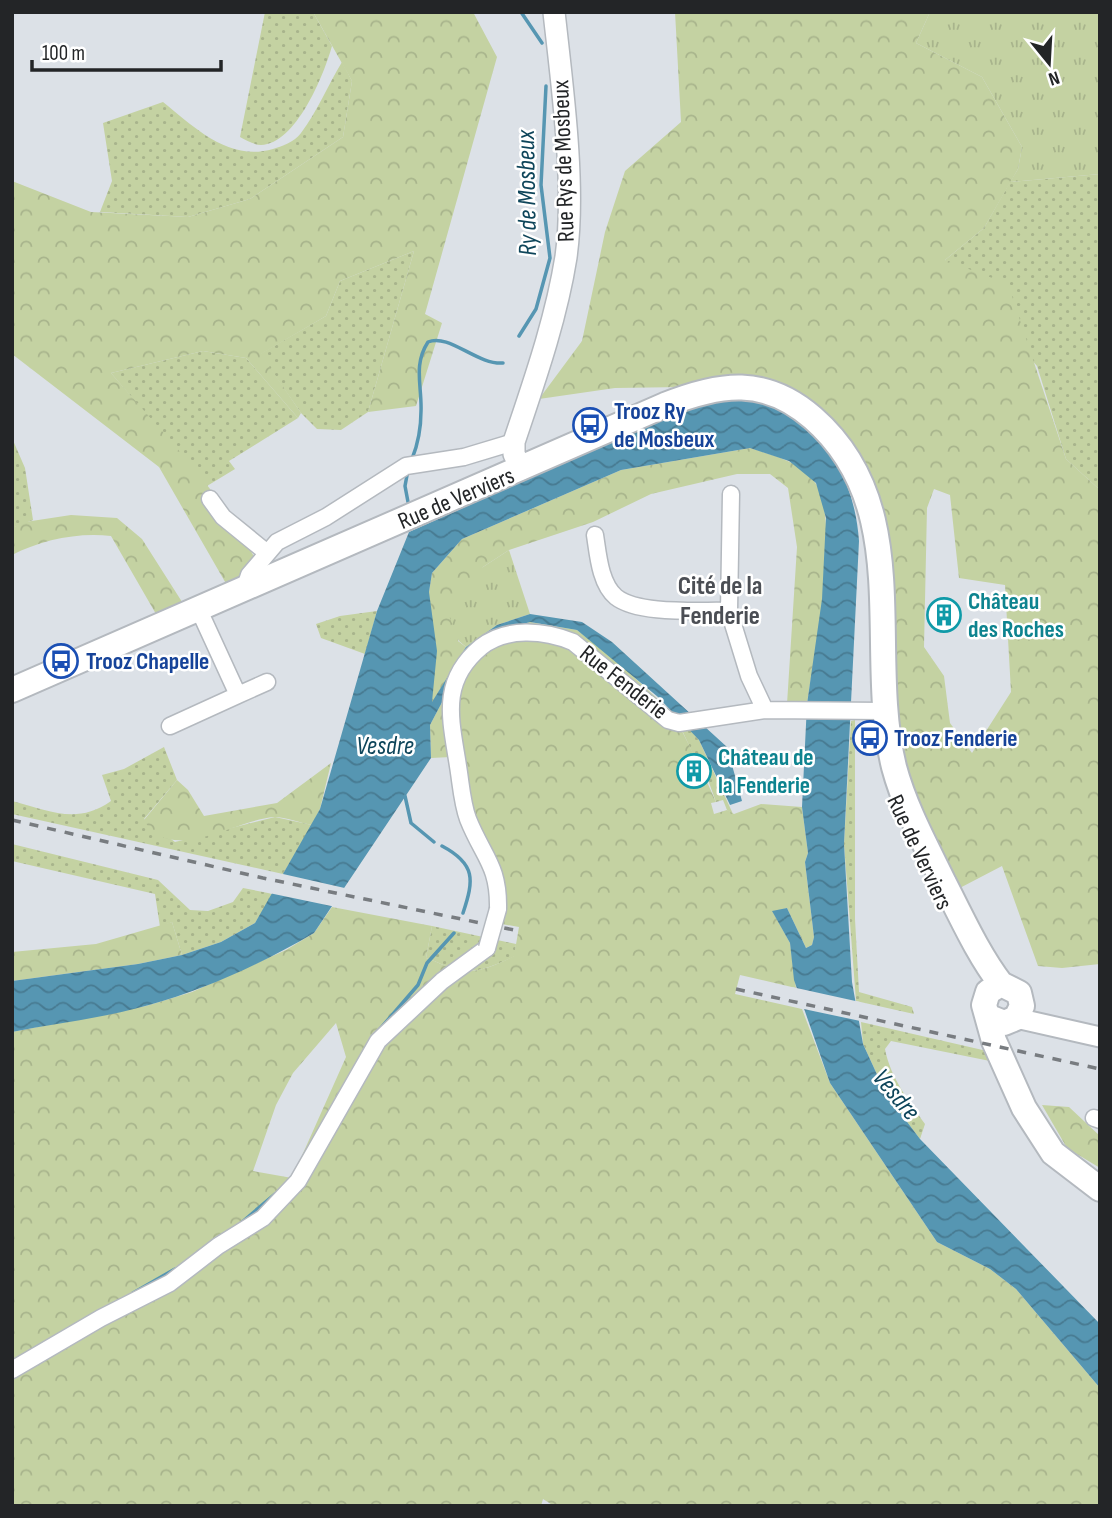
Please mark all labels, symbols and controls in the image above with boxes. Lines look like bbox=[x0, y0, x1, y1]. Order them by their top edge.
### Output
scale bar bbox=[32, 28, 220, 72]
north arrow bbox=[1014, 28, 1084, 98]
text: 100 m bbox=[42, 41, 85, 66]
text: N bbox=[1045, 65, 1062, 90]
street label: Rue Rys de Mosbeux bbox=[546, 80, 581, 242]
water label: Ry de Mosbeux bbox=[511, 128, 544, 256]
place label: Trooz Ry de Mosbeux bbox=[614, 397, 714, 454]
bus stop icon: Trooz Ry de Mosbeux bbox=[571, 406, 609, 444]
street label: Rue de Verviers bbox=[394, 461, 519, 536]
district label: Cité de la Fenderie bbox=[678, 571, 762, 632]
place label: Château des Roches bbox=[968, 587, 1064, 644]
building icon: Château des Roches bbox=[925, 596, 963, 634]
street label: Rue Fenderie bbox=[574, 639, 674, 726]
bus stop icon: Trooz Chapelle bbox=[42, 642, 80, 680]
place label: Trooz Chapelle bbox=[86, 647, 209, 676]
bus stop icon: Trooz Fenderie bbox=[851, 719, 889, 757]
place label: Trooz Fenderie bbox=[894, 724, 1018, 753]
water label: Vesdre bbox=[356, 731, 414, 762]
place label: Château de la Fenderie bbox=[718, 743, 814, 800]
building icon: Château de la Fenderie bbox=[675, 752, 713, 790]
street label: Rue de Verviers bbox=[880, 790, 959, 914]
water label: Vesdre bbox=[865, 1063, 926, 1127]

